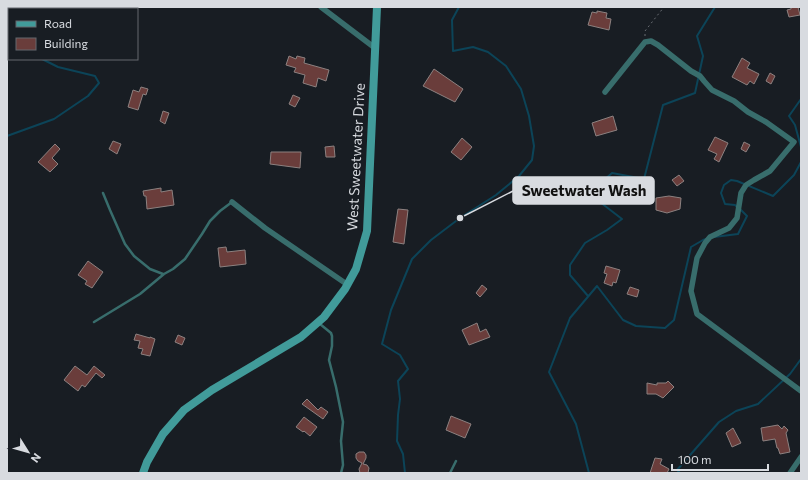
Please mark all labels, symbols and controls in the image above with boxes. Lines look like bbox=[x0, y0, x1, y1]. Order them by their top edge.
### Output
legend bbox=[8, 8, 138, 60]
text: Road bbox=[44, 16, 72, 30]
text: Building bbox=[44, 36, 88, 50]
street label: West Sweetwater Drive bbox=[343, 83, 368, 231]
callout: Sweetwater Wash bbox=[513, 177, 654, 204]
text: Sweetwater Wash bbox=[522, 181, 646, 199]
north arrow bbox=[8, 432, 48, 472]
scale bar bbox=[672, 446, 768, 472]
text: N bbox=[29, 451, 44, 466]
text: 100 m bbox=[678, 452, 712, 466]

